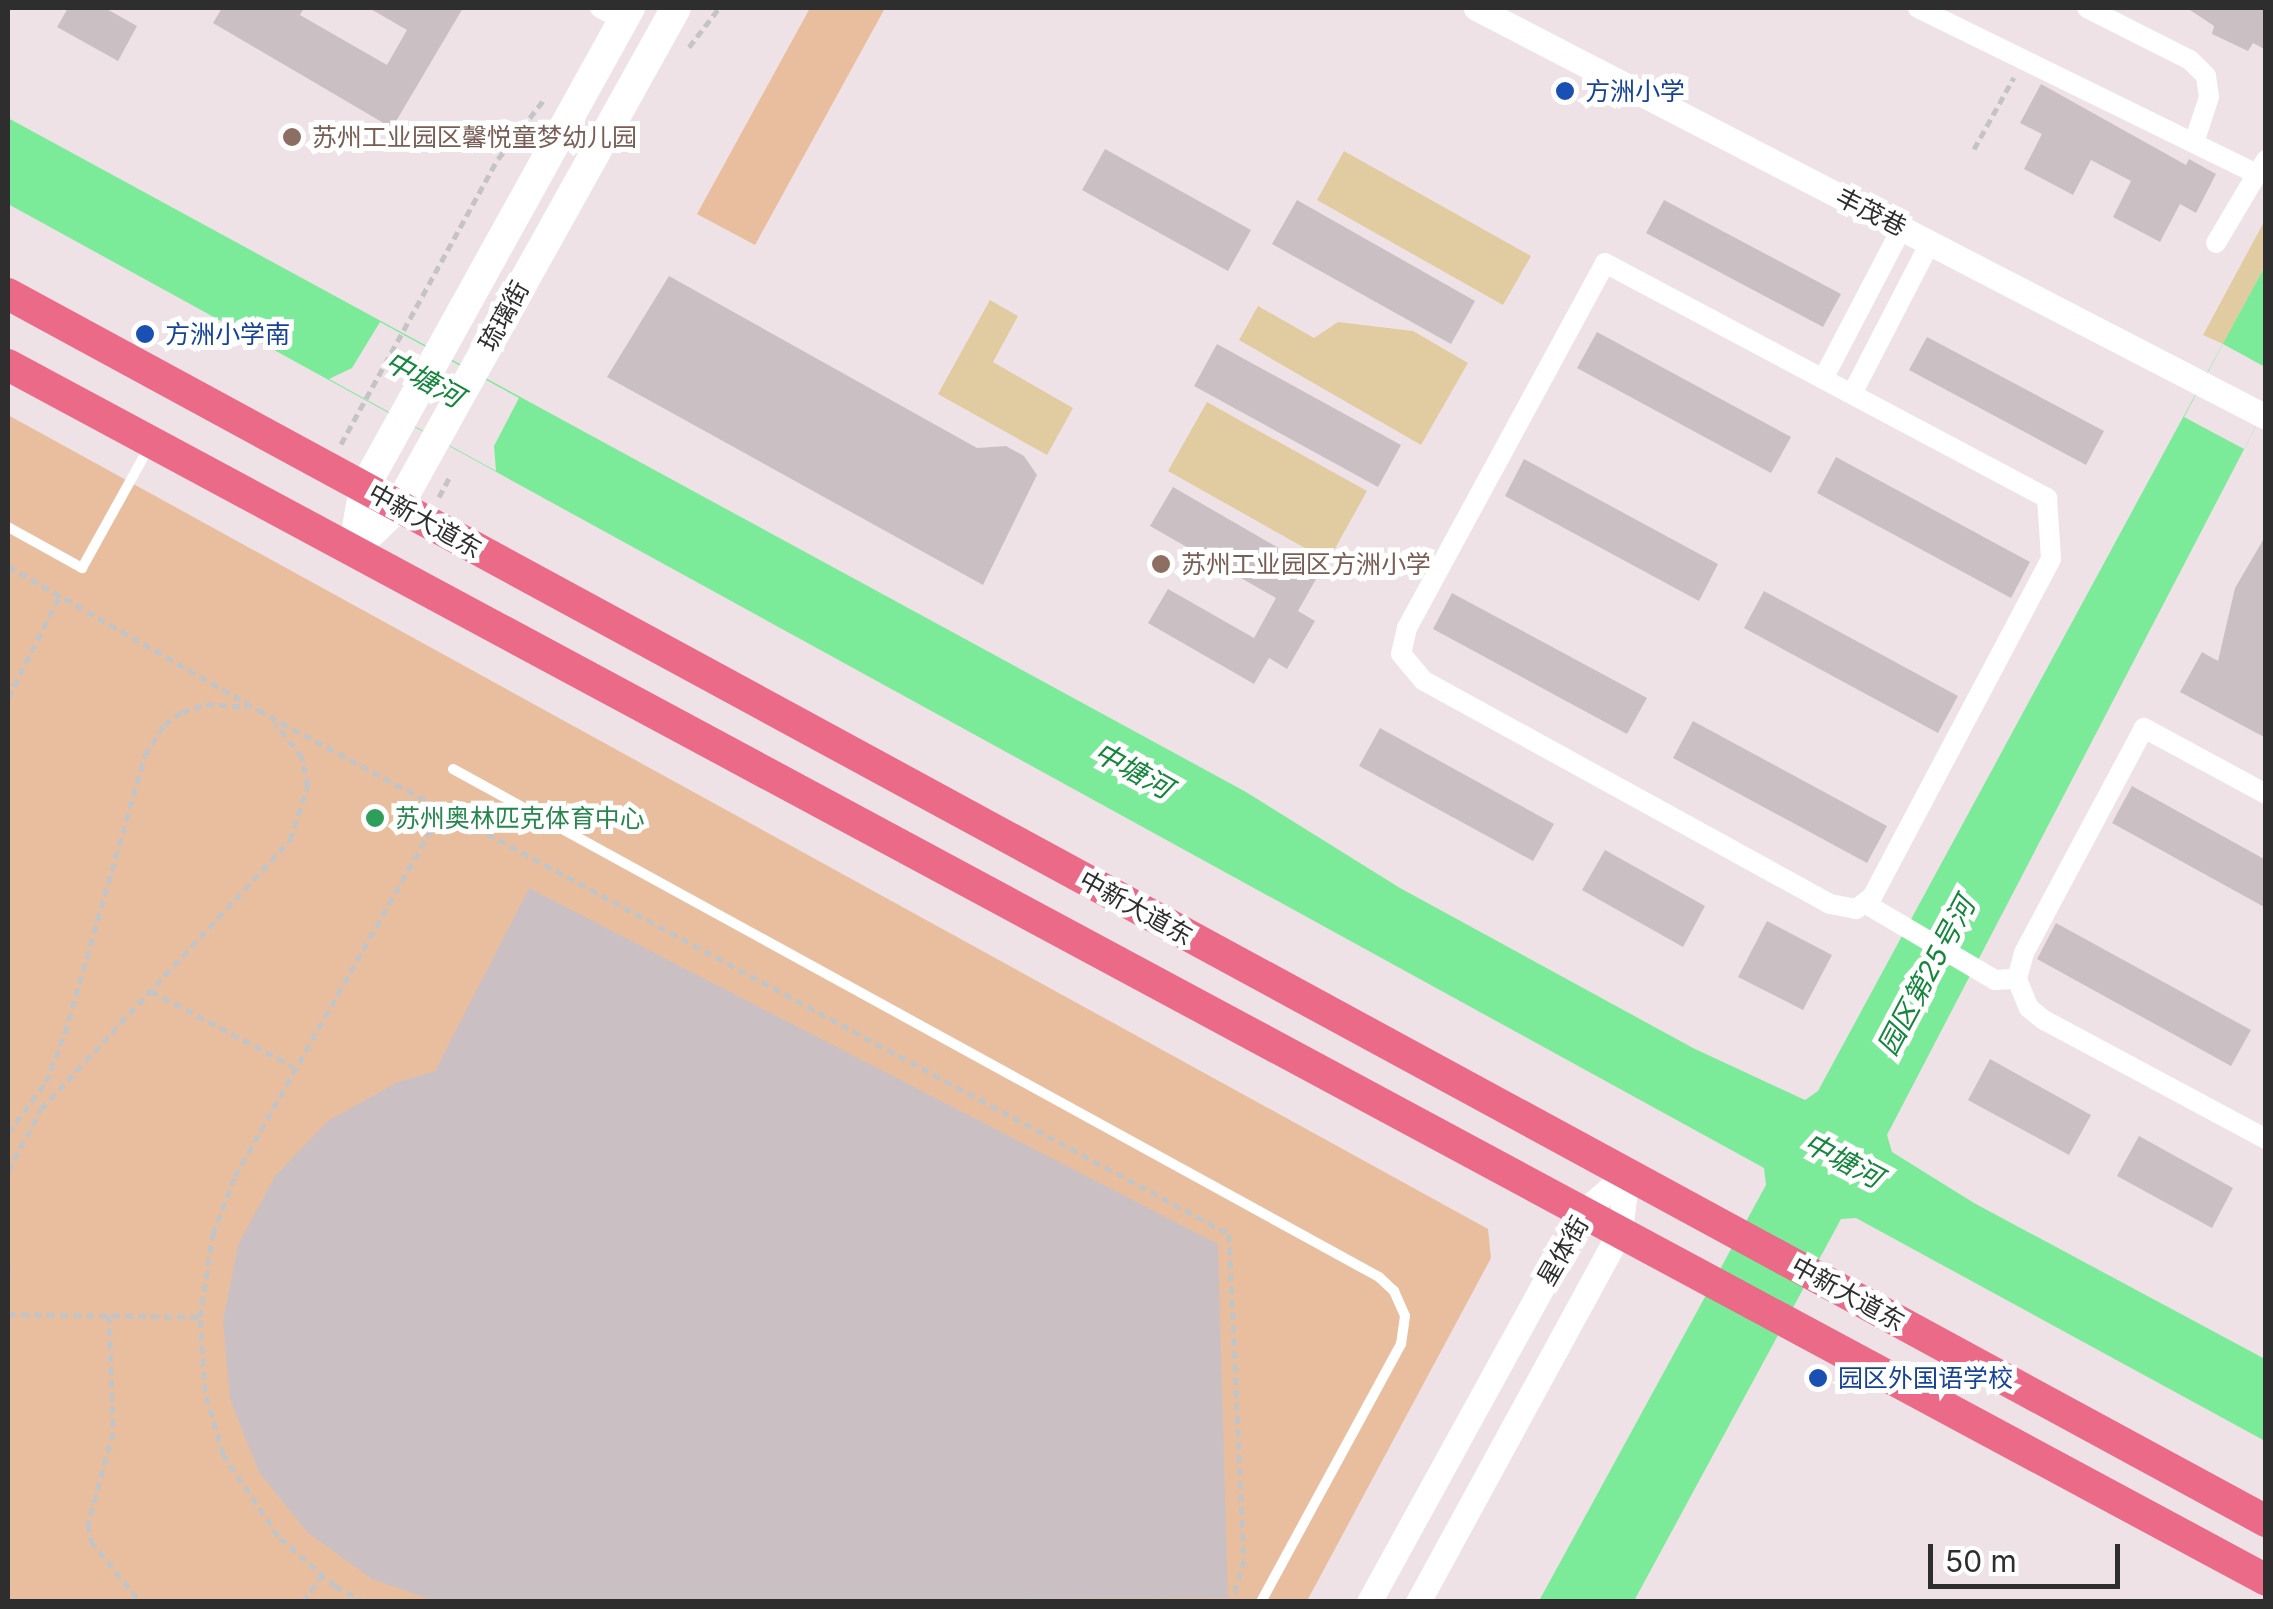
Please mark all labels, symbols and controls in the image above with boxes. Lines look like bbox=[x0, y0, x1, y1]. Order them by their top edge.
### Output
place label: 方洲小学 bbox=[1585, 76, 1685, 106]
marker: 方洲小学 bbox=[1554, 80, 1576, 102]
place label: 苏州工业园区馨悦童梦幼儿园 bbox=[312, 122, 637, 152]
marker: 苏州工业园区馨悦童梦幼儿园 bbox=[281, 126, 303, 148]
street label: 丰茂巷 bbox=[1831, 182, 1911, 242]
street label: 琉璃街 bbox=[473, 276, 535, 356]
place label: 方洲小学南 bbox=[165, 319, 290, 349]
marker: 方洲小学南 bbox=[134, 323, 156, 345]
water label: 中塘河 bbox=[379, 344, 469, 414]
street label: 中新大道东 bbox=[363, 478, 487, 564]
place label: 苏州工业园区方洲小学 bbox=[1181, 549, 1431, 579]
marker: 苏州工业园区方洲小学 bbox=[1150, 553, 1172, 575]
water label: 中塘河 bbox=[1088, 735, 1178, 805]
place label: 苏州奥林匹克体育中心 bbox=[395, 803, 645, 833]
marker: 苏州奥林匹克体育中心 bbox=[364, 807, 386, 829]
street label: 中新大道东 bbox=[1074, 865, 1198, 951]
water label: 园区第25号河 bbox=[1870, 891, 1982, 1061]
water label: 中塘河 bbox=[1798, 1125, 1888, 1195]
street label: 星体街 bbox=[1531, 1211, 1595, 1291]
street label: 中新大道东 bbox=[1786, 1251, 1910, 1337]
place label: 园区外国语学校 bbox=[1838, 1363, 2013, 1393]
marker: 园区外国语学校 bbox=[1807, 1367, 1829, 1389]
scale bar bbox=[1933, 1524, 2126, 1586]
text: 50 m bbox=[1945, 1543, 2017, 1579]

